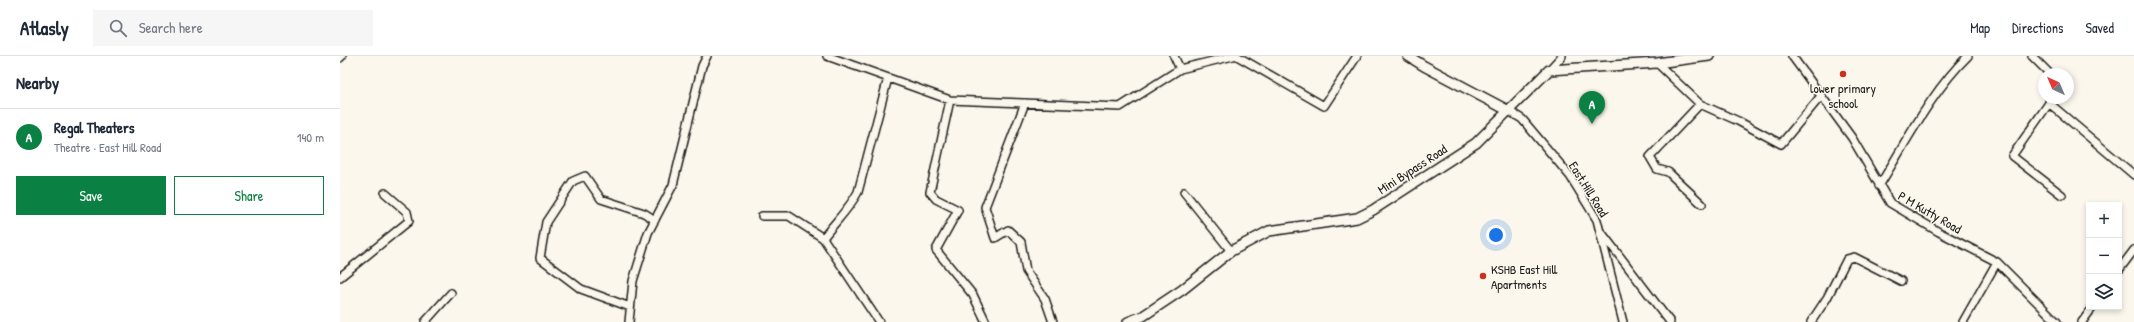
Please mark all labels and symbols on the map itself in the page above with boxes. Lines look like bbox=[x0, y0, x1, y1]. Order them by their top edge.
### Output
north arrow bbox=[2038, 68, 2074, 104]
marker: lower primary school bbox=[1838, 69, 1848, 79]
place label: lower primary school bbox=[1810, 79, 1876, 112]
pin: A bbox=[1579, 91, 1605, 124]
street label: Mini Bypass Road bbox=[1374, 140, 1450, 198]
street label: East Hill Road bbox=[1565, 158, 1613, 220]
street label: P M Kutty Road bbox=[1895, 187, 1965, 237]
your location bbox=[1486, 225, 1506, 245]
place label: KSHB East Hill Apartments bbox=[1491, 260, 1558, 293]
marker: KSHB East Hill Apartments bbox=[1478, 271, 1488, 281]

